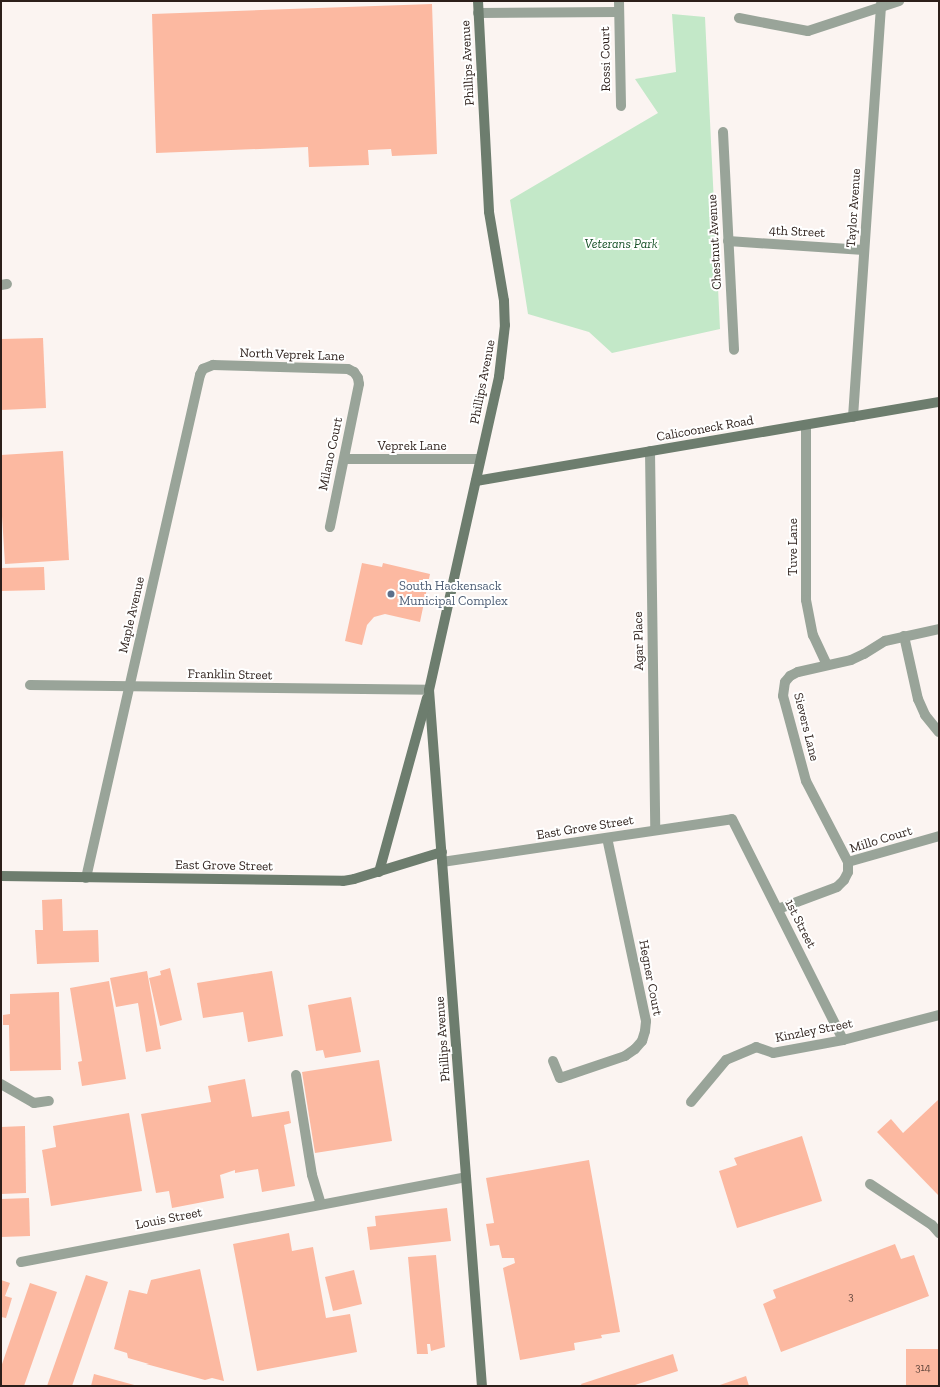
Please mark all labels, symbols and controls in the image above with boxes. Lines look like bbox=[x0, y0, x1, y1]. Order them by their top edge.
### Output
street label: Phillips Avenue bbox=[458, 20, 478, 106]
street label: Rossi Court bbox=[598, 26, 614, 92]
street label: Taylor Avenue bbox=[843, 168, 865, 248]
street label: Chestnut Avenue bbox=[705, 194, 725, 290]
street label: 4th Street bbox=[768, 223, 826, 241]
park label: Veterans Park bbox=[584, 236, 658, 252]
street label: Phillips Avenue bbox=[467, 338, 499, 426]
street label: North Veprek Lane bbox=[239, 345, 345, 365]
street label: Calicooneck Road bbox=[655, 413, 755, 445]
street label: Milano Court bbox=[316, 416, 346, 492]
street label: Veprek Lane bbox=[377, 438, 447, 454]
street label: Tuve Lane bbox=[785, 518, 801, 576]
street label: Maple Avenue bbox=[116, 575, 148, 655]
place label: South Hackensack Municipal Complex bbox=[399, 579, 508, 610]
marker: South Hackensack Municipal Complex bbox=[386, 589, 396, 599]
street label: Agar Place bbox=[631, 611, 647, 671]
street label: Franklin Street bbox=[187, 666, 273, 684]
street label: Sievers Lane bbox=[790, 691, 822, 763]
street label: East Grove Street bbox=[535, 813, 635, 843]
street label: Millo Court bbox=[848, 823, 914, 857]
street label: East Grove Street bbox=[175, 857, 273, 875]
street label: 1st Street bbox=[781, 897, 819, 951]
street label: Hegner Court bbox=[635, 939, 665, 1017]
street label: Phillips Avenue bbox=[432, 996, 454, 1082]
street label: Kinzley Street bbox=[774, 1016, 854, 1046]
street label: Louis Street bbox=[134, 1205, 204, 1233]
house number: 3 bbox=[848, 1290, 854, 1304]
house number: 314 bbox=[915, 1361, 931, 1375]

